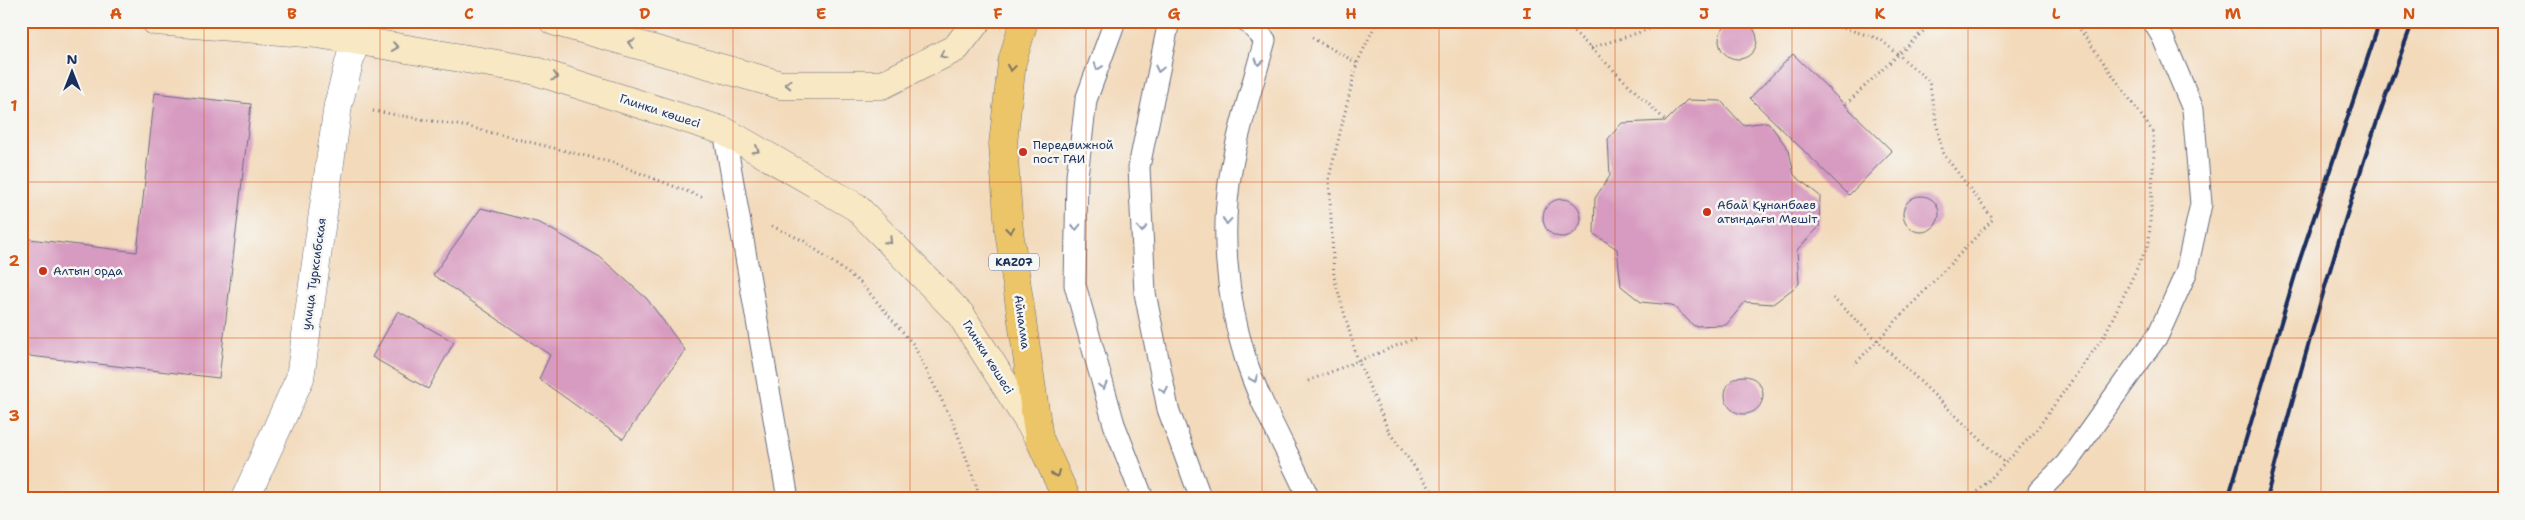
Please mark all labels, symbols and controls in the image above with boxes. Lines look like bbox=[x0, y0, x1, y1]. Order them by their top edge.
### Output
text: A bbox=[110, 3, 122, 24]
text: B bbox=[287, 3, 297, 24]
text: C bbox=[464, 3, 474, 24]
text: D bbox=[639, 3, 651, 24]
text: E bbox=[816, 3, 826, 24]
text: F bbox=[993, 3, 1003, 24]
text: G bbox=[1168, 3, 1181, 24]
text: H bbox=[1345, 3, 1357, 24]
text: I bbox=[1523, 3, 1532, 24]
text: J bbox=[1699, 3, 1709, 24]
text: K bbox=[1875, 3, 1886, 24]
text: L bbox=[2052, 3, 2061, 24]
text: M bbox=[2225, 3, 2242, 24]
text: N bbox=[2403, 3, 2415, 24]
one-way arrow bbox=[626, 38, 635, 49]
one-way arrow bbox=[391, 41, 400, 51]
north arrow bbox=[48, 48, 98, 98]
one-way arrow bbox=[939, 49, 948, 59]
text: N bbox=[66, 50, 78, 68]
one-way arrow bbox=[1254, 58, 1265, 67]
one-way arrow bbox=[1094, 62, 1104, 71]
one-way arrow bbox=[1007, 64, 1017, 72]
one-way arrow bbox=[1154, 65, 1165, 73]
one-way arrow bbox=[550, 71, 558, 81]
one-way arrow bbox=[783, 79, 791, 90]
street label: Глинки көшесі bbox=[617, 90, 703, 132]
text: 1 bbox=[10, 95, 18, 116]
place label: Передвижной пост ГАИ bbox=[1033, 137, 1114, 167]
one-way arrow bbox=[751, 143, 760, 153]
marker: Передвижной пост ГАИ bbox=[1017, 146, 1029, 158]
place label: Абай Құнанбаев атындағы Мешіт bbox=[1717, 197, 1818, 227]
marker: Абай Құнанбаев атындағы Мешіт bbox=[1701, 206, 1713, 218]
street label: улица Турксибская bbox=[298, 217, 330, 331]
one-way arrow bbox=[1221, 217, 1232, 225]
one-way arrow bbox=[1071, 224, 1081, 231]
one-way arrow bbox=[1004, 226, 1015, 234]
one-way arrow bbox=[1137, 226, 1147, 234]
one-way arrow bbox=[883, 235, 892, 244]
text: 2 bbox=[8, 250, 20, 271]
road number: KAZ07 bbox=[989, 253, 1039, 270]
place label: Алтын орда bbox=[53, 263, 123, 279]
marker: Алтын орда bbox=[37, 265, 49, 277]
street label: Айналма bbox=[1010, 294, 1034, 351]
street label: Глинки көшесі bbox=[959, 317, 1017, 397]
one-way arrow bbox=[1248, 374, 1258, 383]
one-way arrow bbox=[1097, 381, 1108, 390]
one-way arrow bbox=[1159, 385, 1169, 394]
text: 3 bbox=[8, 405, 20, 426]
one-way arrow bbox=[1049, 469, 1060, 478]

